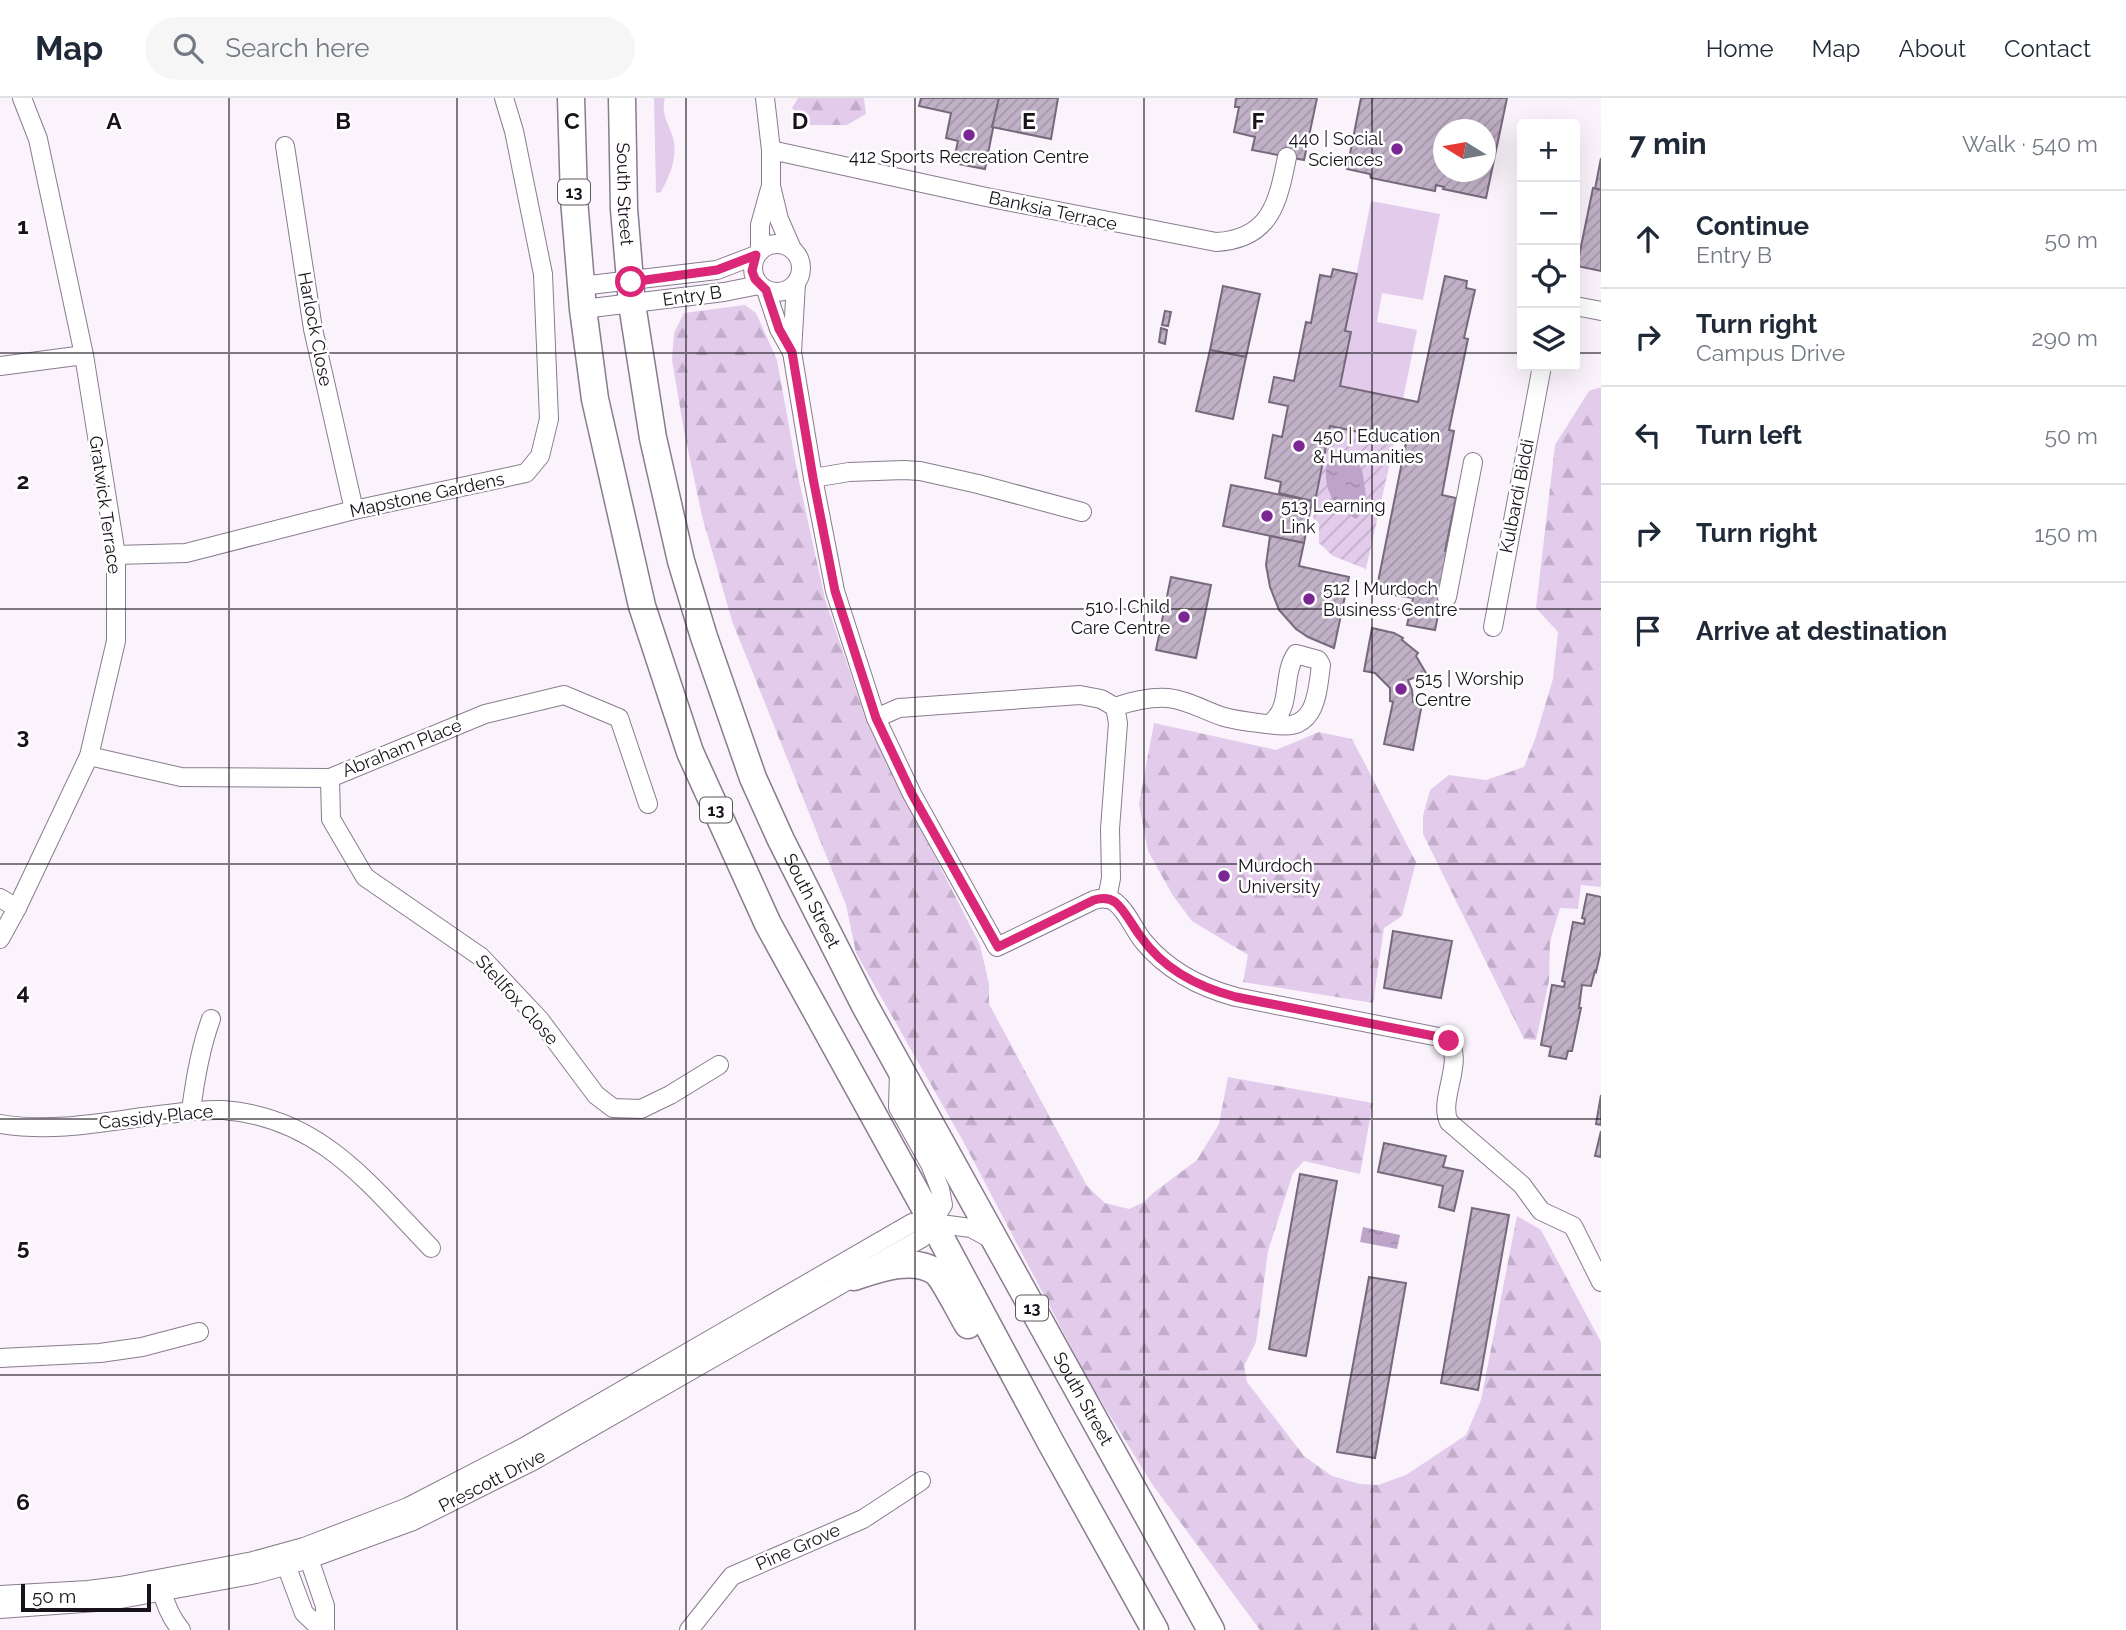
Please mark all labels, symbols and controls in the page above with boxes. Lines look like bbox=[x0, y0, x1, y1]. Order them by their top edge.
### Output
search box bbox=[145, 17, 635, 80]
text: Map bbox=[35, 29, 103, 68]
icon: search bbox=[169, 29, 207, 67]
text: Search here bbox=[225, 33, 370, 63]
text: Home bbox=[1706, 34, 1774, 63]
text: Map bbox=[1812, 34, 1860, 63]
text: About bbox=[1898, 34, 1966, 63]
text: Contact bbox=[2004, 34, 2091, 63]
text: A bbox=[106, 107, 122, 134]
text: B bbox=[335, 107, 351, 134]
text: C bbox=[564, 107, 580, 134]
text: D bbox=[792, 107, 808, 134]
text: E bbox=[1022, 107, 1036, 134]
text: F bbox=[1251, 107, 1265, 134]
north arrow bbox=[1433, 119, 1496, 182]
map controls bbox=[1517, 119, 1580, 371]
button: + bbox=[1517, 119, 1580, 182]
text: 7 min bbox=[1629, 126, 1707, 161]
marker: 412 Sports Recreation Centre bbox=[961, 127, 977, 143]
place label: 440 | Social Sciences bbox=[1289, 128, 1383, 170]
text: Walk · 540 m bbox=[1962, 130, 2098, 157]
marker: 440 | Social Sciences bbox=[1389, 141, 1405, 157]
street label: South Street bbox=[613, 142, 638, 246]
place label: 412 Sports Recreation Centre bbox=[849, 146, 1089, 167]
road number: 13 bbox=[558, 180, 590, 204]
button: − bbox=[1517, 182, 1580, 245]
street label: Banksia Terrace bbox=[987, 187, 1120, 234]
text: Continue bbox=[1696, 211, 1809, 241]
text: 1 bbox=[17, 212, 29, 239]
icon: ahead bbox=[1629, 220, 1667, 258]
text: 50 m bbox=[2044, 226, 2098, 253]
text: Entry B bbox=[1696, 241, 1772, 268]
button: locate bbox=[1517, 245, 1580, 308]
route start bbox=[615, 266, 646, 297]
street label: Harlock Close bbox=[294, 270, 337, 388]
street label: Entry B bbox=[661, 281, 723, 310]
button: layers bbox=[1517, 308, 1580, 371]
text: Turn right bbox=[1696, 309, 1817, 339]
icon: right bbox=[1629, 318, 1667, 356]
text: 290 m bbox=[2031, 324, 2098, 351]
text: Campus Drive bbox=[1696, 339, 1845, 366]
icon: left bbox=[1629, 416, 1667, 454]
text: Turn left bbox=[1696, 420, 1802, 450]
text: 50 m bbox=[2044, 422, 2098, 449]
place label: 450 | Education & Humanities bbox=[1313, 425, 1440, 467]
street label: Gratwick Terrace bbox=[85, 435, 126, 576]
street label: Kulbardi Biddi bbox=[1495, 437, 1538, 555]
marker: 450 | Education & Humanities bbox=[1291, 438, 1307, 454]
text: 2 bbox=[17, 467, 29, 494]
street label: Mapstone Gardens bbox=[348, 468, 506, 521]
place label: 513 Learning Link bbox=[1281, 495, 1386, 537]
marker: 513 Learning Link bbox=[1259, 508, 1275, 524]
icon: right bbox=[1629, 514, 1667, 552]
text: Turn right bbox=[1696, 518, 1817, 548]
text: 150 m bbox=[2035, 520, 2098, 547]
place label: 512 | Murdoch Business Centre bbox=[1323, 578, 1458, 620]
marker: 512 | Murdoch Business Centre bbox=[1301, 591, 1317, 607]
place label: 510 | Child Care Centre bbox=[1071, 596, 1170, 638]
marker: 510 | Child Care Centre bbox=[1176, 609, 1192, 625]
icon: arrive bbox=[1629, 612, 1667, 650]
text: Arrive at destination bbox=[1696, 616, 1947, 646]
place label: 515 | Worship Centre bbox=[1415, 668, 1524, 710]
marker: 515 | Worship Centre bbox=[1393, 681, 1409, 697]
street label: Abraham Place bbox=[339, 714, 465, 781]
text: 3 bbox=[17, 722, 29, 749]
road number: 13 bbox=[700, 797, 732, 822]
street label: South Street bbox=[780, 850, 845, 951]
place label: Murdoch University bbox=[1238, 855, 1321, 897]
marker: Murdoch University bbox=[1216, 868, 1232, 884]
street label: Stellfox Close bbox=[471, 950, 564, 1049]
text: 4 bbox=[16, 978, 30, 1005]
route end bbox=[1433, 1025, 1464, 1056]
street label: Cassidy Place bbox=[98, 1100, 215, 1133]
text: 5 bbox=[17, 1233, 30, 1260]
road number: 13 bbox=[1016, 1296, 1048, 1320]
street label: South Street bbox=[1049, 1348, 1118, 1449]
street label: Prescott Drive bbox=[435, 1445, 549, 1516]
text: 6 bbox=[16, 1488, 30, 1515]
street label: Pine Grove bbox=[752, 1518, 844, 1574]
scale bar bbox=[21, 1581, 150, 1613]
text: 50 m bbox=[32, 1585, 76, 1607]

